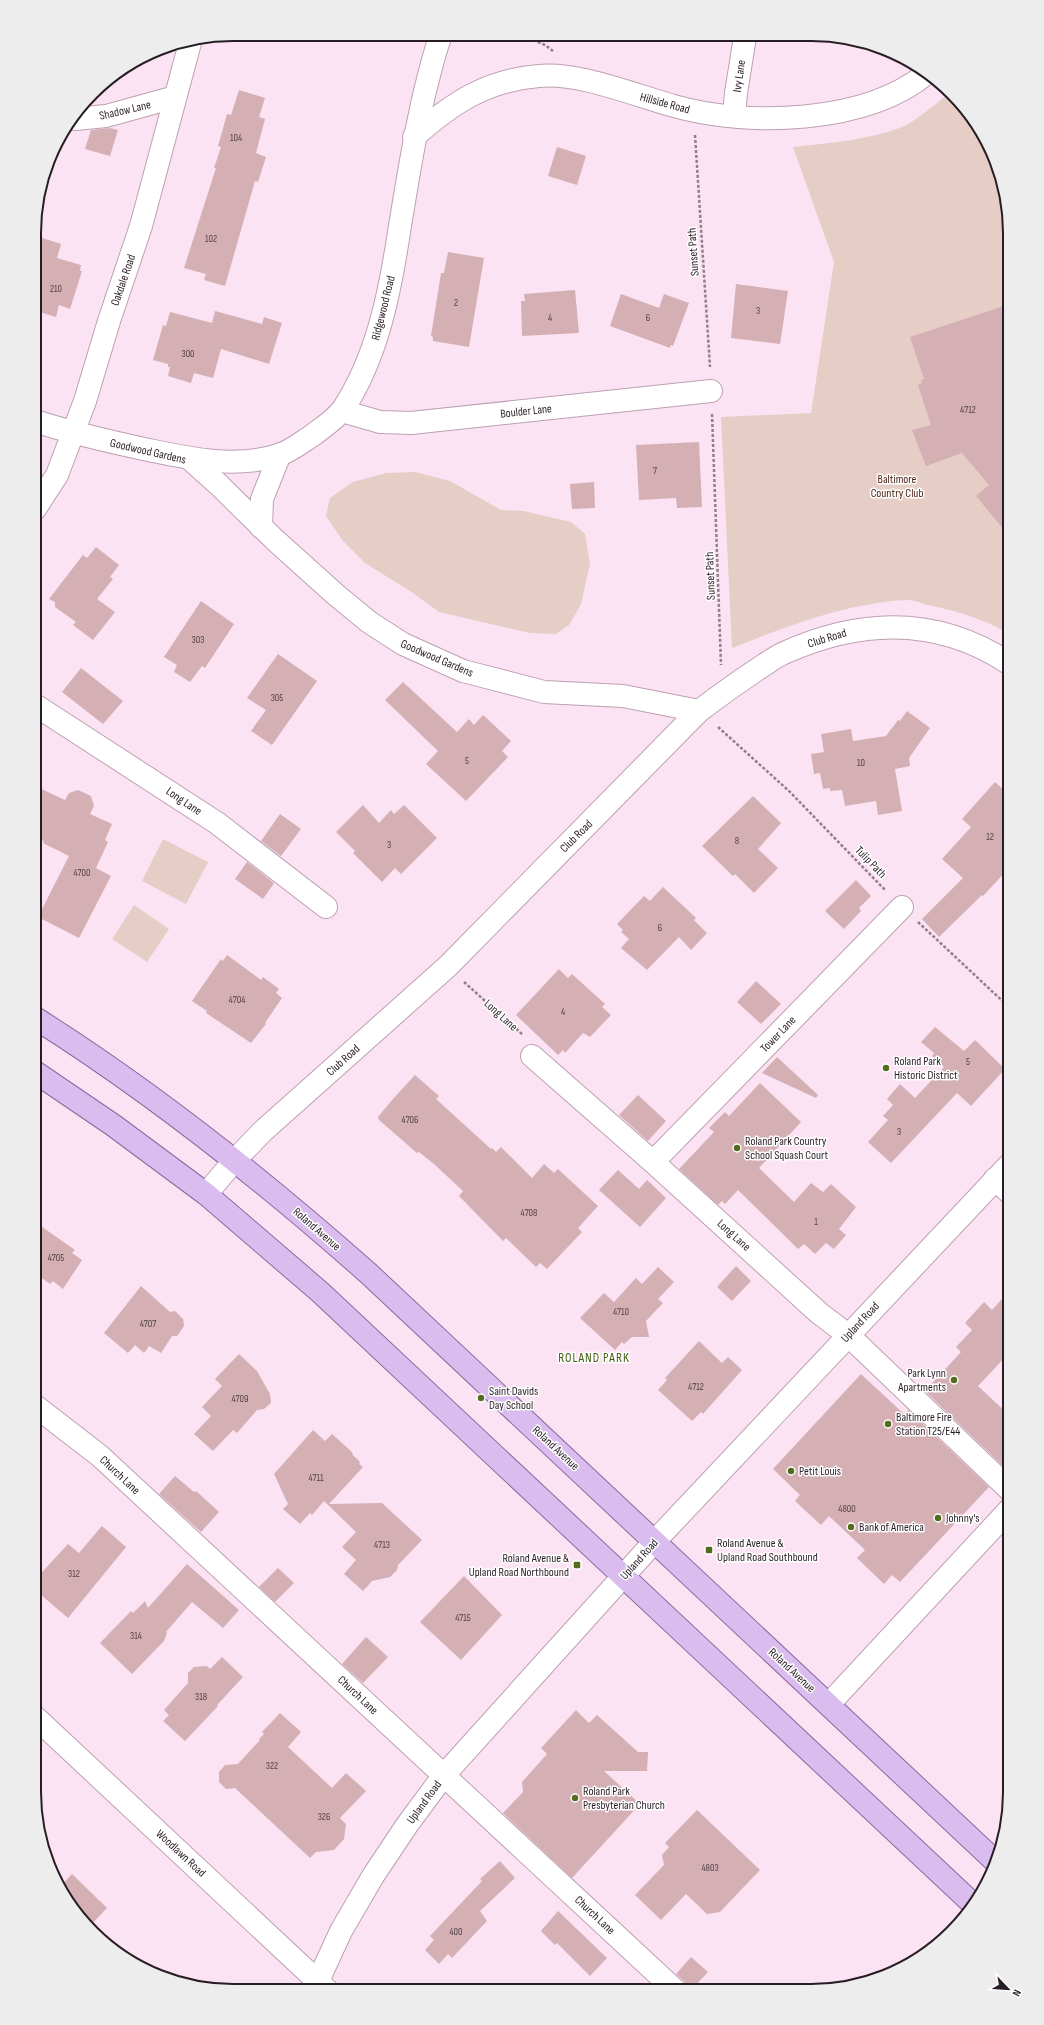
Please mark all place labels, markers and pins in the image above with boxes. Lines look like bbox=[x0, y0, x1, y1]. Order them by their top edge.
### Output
place label: Roland Park Historic District bbox=[894, 1054, 958, 1083]
marker: Roland Park Historic District bbox=[881, 1063, 891, 1073]
place label: Roland Park Country School Squash Court bbox=[745, 1134, 829, 1163]
marker: Roland Park Country School Squash Court bbox=[732, 1143, 742, 1153]
place label: Park Lynn Apartments bbox=[897, 1366, 946, 1395]
marker: Park Lynn Apartments bbox=[949, 1375, 959, 1385]
place label: Saint Davids Day School bbox=[489, 1384, 538, 1413]
marker: Saint Davids Day School bbox=[476, 1393, 486, 1403]
place label: Baltimore Fire Station T25/E44 bbox=[896, 1410, 960, 1439]
marker: Baltimore Fire Station T25/E44 bbox=[883, 1419, 893, 1429]
place label: Petit Louis bbox=[799, 1464, 841, 1479]
marker: Petit Louis bbox=[786, 1466, 796, 1476]
place label: Johnny's bbox=[945, 1511, 980, 1526]
marker: Johnny's bbox=[933, 1513, 943, 1523]
place label: Bank of America bbox=[859, 1520, 924, 1535]
marker: Bank of America bbox=[846, 1522, 856, 1532]
place label: Roland Avenue & Upland Road Southbound bbox=[717, 1536, 818, 1565]
marker: Roland Avenue & Upland Road Southbound bbox=[704, 1545, 714, 1555]
place label: Roland Avenue & Upland Road Northbound bbox=[469, 1551, 569, 1580]
marker: Roland Avenue & Upland Road Northbound bbox=[572, 1560, 582, 1570]
place label: Roland Park Presbyterian Church bbox=[583, 1784, 665, 1813]
marker: Roland Park Presbyterian Church bbox=[570, 1793, 580, 1803]

